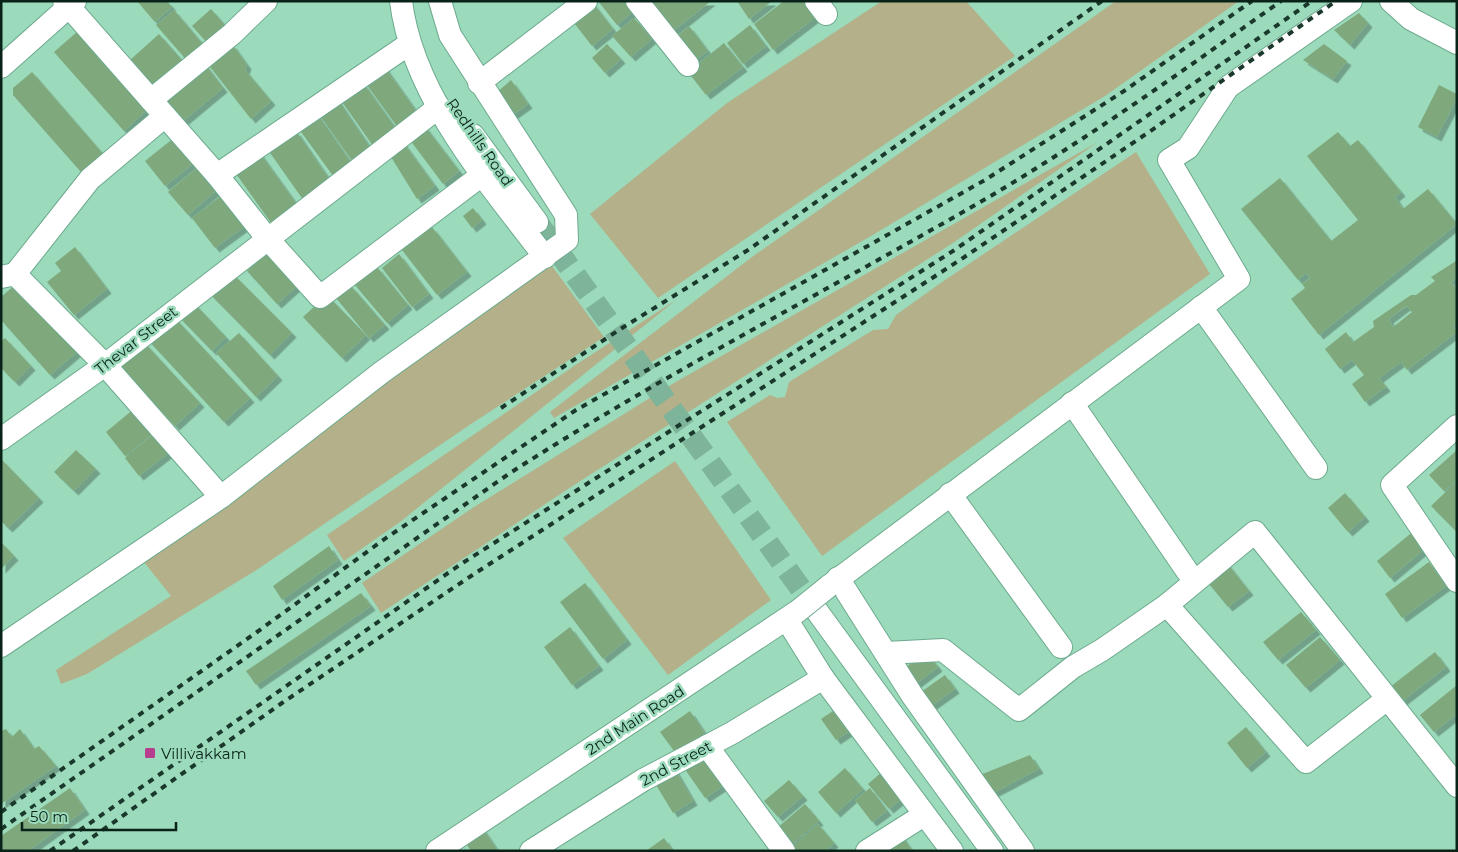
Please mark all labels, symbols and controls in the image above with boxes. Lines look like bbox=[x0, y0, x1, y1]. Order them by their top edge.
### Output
street label: Redhills Road bbox=[443, 94, 517, 190]
street label: Thevar Street bbox=[91, 302, 181, 378]
street label: 2nd Main Road bbox=[582, 681, 688, 759]
street label: 2nd Street bbox=[637, 736, 715, 790]
place label: Villivakkam bbox=[161, 744, 247, 763]
marker: Villivakkam bbox=[143, 746, 157, 760]
scale bar bbox=[22, 800, 176, 832]
text: 50 m bbox=[30, 807, 68, 826]

